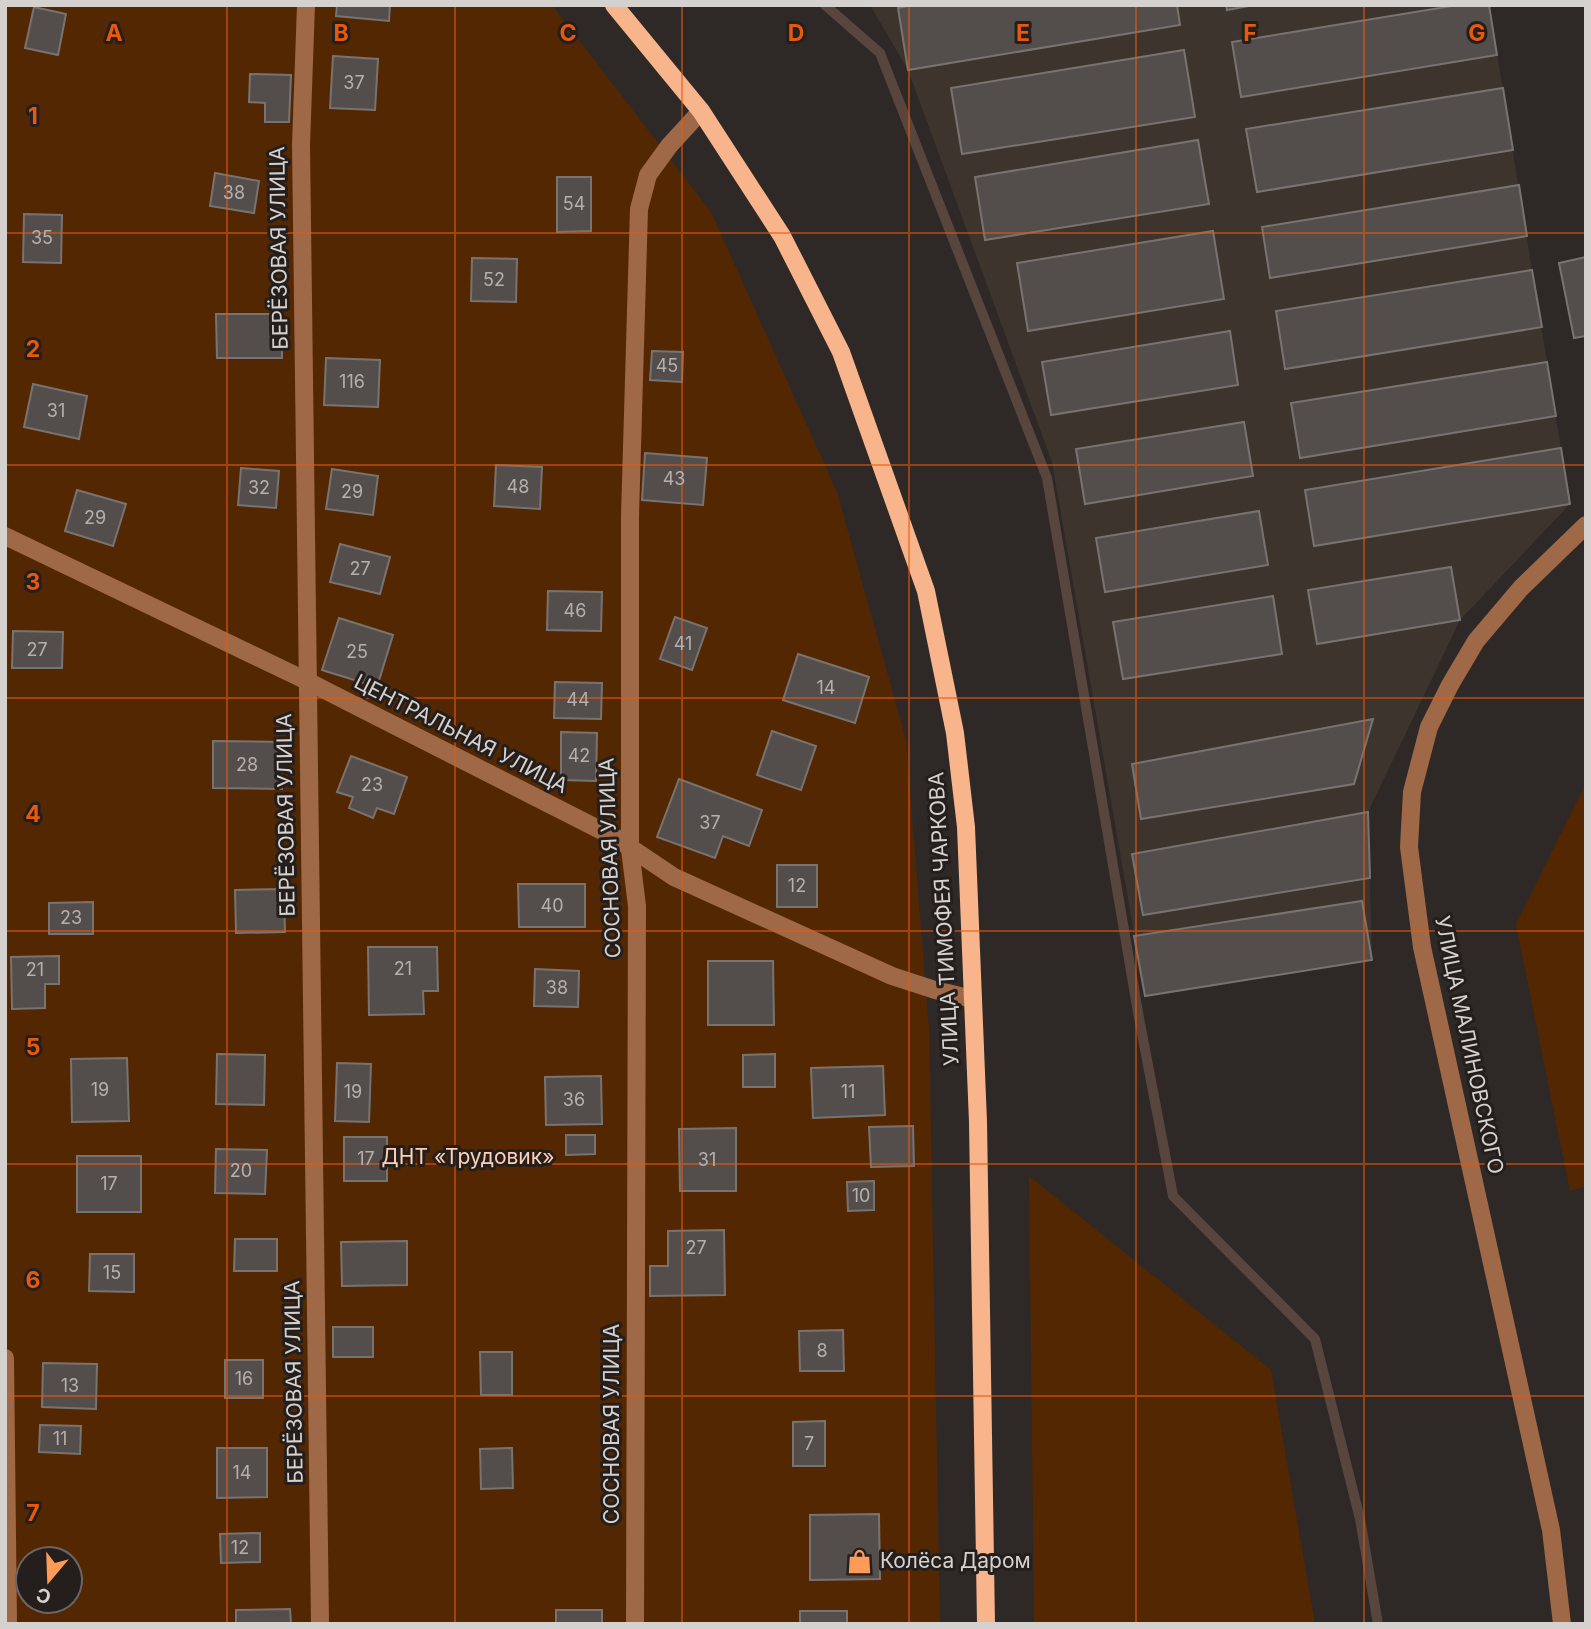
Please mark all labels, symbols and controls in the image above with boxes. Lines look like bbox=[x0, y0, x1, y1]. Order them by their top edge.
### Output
text: A bbox=[105, 19, 123, 47]
text: B bbox=[333, 19, 349, 47]
text: C bbox=[559, 19, 577, 47]
text: D bbox=[788, 19, 804, 47]
text: E bbox=[1016, 19, 1030, 47]
text: F bbox=[1243, 19, 1257, 47]
text: G bbox=[1468, 19, 1486, 47]
house number: 37 bbox=[343, 72, 365, 93]
text: 1 bbox=[28, 102, 38, 130]
street label: БЕРЁЗОВАЯ УЛИЦА bbox=[263, 146, 293, 350]
house number: 38 bbox=[223, 182, 245, 203]
house number: 54 bbox=[563, 193, 585, 214]
house number: 35 bbox=[31, 227, 53, 248]
house number: 52 bbox=[483, 269, 505, 290]
text: 2 bbox=[26, 335, 40, 363]
house number: 45 bbox=[656, 355, 678, 376]
house number: 116 bbox=[339, 371, 365, 392]
house number: 31 bbox=[47, 400, 65, 421]
house number: 43 bbox=[663, 468, 685, 489]
house number: 48 bbox=[507, 476, 529, 497]
house number: 32 bbox=[248, 477, 270, 498]
house number: 29 bbox=[341, 481, 363, 502]
house number: 29 bbox=[84, 507, 106, 528]
house number: 27 bbox=[349, 558, 371, 579]
text: 3 bbox=[26, 568, 40, 596]
house number: 46 bbox=[564, 600, 586, 621]
house number: 41 bbox=[674, 633, 692, 654]
house number: 27 bbox=[26, 639, 48, 660]
house number: 25 bbox=[346, 641, 368, 662]
street label: ЦЕНТРАЛЬНАЯ УЛИЦА bbox=[350, 669, 572, 798]
house number: 14 bbox=[817, 677, 835, 698]
house number: 44 bbox=[566, 689, 590, 710]
street label: БЕРЁЗОВАЯ УЛИЦА bbox=[270, 713, 300, 917]
house number: 42 bbox=[568, 745, 590, 766]
house number: 28 bbox=[236, 754, 258, 775]
street label: СОСНОВАЯ УЛИЦА bbox=[594, 757, 625, 959]
street label: УЛИЦА ТИМОФЕЯ ЧАРКОВА bbox=[923, 771, 964, 1067]
house number: 23 bbox=[361, 774, 383, 795]
text: 4 bbox=[25, 800, 41, 828]
house number: 37 bbox=[699, 812, 721, 833]
house number: 12 bbox=[788, 875, 806, 896]
house number: 40 bbox=[541, 895, 563, 916]
house number: 23 bbox=[60, 907, 82, 928]
street label: УЛИЦА МАЛИНОВСКОГО bbox=[1430, 914, 1509, 1176]
house number: 21 bbox=[394, 958, 412, 979]
house number: 21 bbox=[26, 959, 44, 980]
house number: 38 bbox=[546, 977, 568, 998]
text: 5 bbox=[26, 1033, 40, 1061]
house number: 19 bbox=[91, 1079, 109, 1100]
house number: 19 bbox=[344, 1081, 362, 1102]
house number: 11 bbox=[841, 1081, 855, 1102]
house number: 36 bbox=[563, 1089, 585, 1110]
park label: ДНТ «Трудовик» bbox=[382, 1144, 554, 1169]
house number: 17 bbox=[357, 1148, 375, 1169]
house number: 31 bbox=[698, 1149, 716, 1170]
house number: 20 bbox=[230, 1160, 252, 1181]
house number: 17 bbox=[100, 1173, 118, 1194]
house number: 10 bbox=[852, 1185, 870, 1206]
house number: 27 bbox=[685, 1237, 707, 1258]
house number: 15 bbox=[103, 1262, 121, 1283]
text: 6 bbox=[26, 1266, 40, 1294]
street label: БЕРЁЗОВАЯ УЛИЦА bbox=[278, 1280, 308, 1484]
street label: СОСНОВАЯ УЛИЦА bbox=[599, 1324, 624, 1524]
house number: 8 bbox=[816, 1340, 828, 1361]
house number: 16 bbox=[235, 1368, 253, 1389]
house number: 13 bbox=[61, 1375, 79, 1396]
house number: 11 bbox=[53, 1428, 67, 1449]
house number: 7 bbox=[804, 1433, 814, 1454]
house number: 14 bbox=[233, 1462, 251, 1483]
text: 7 bbox=[26, 1499, 40, 1527]
house number: 12 bbox=[231, 1537, 249, 1558]
north arrow bbox=[14, 1545, 84, 1615]
shop icon: Колёса Даром bbox=[846, 1547, 874, 1575]
place label: Колёса Даром bbox=[880, 1548, 1031, 1573]
text: С bbox=[33, 1582, 54, 1609]

